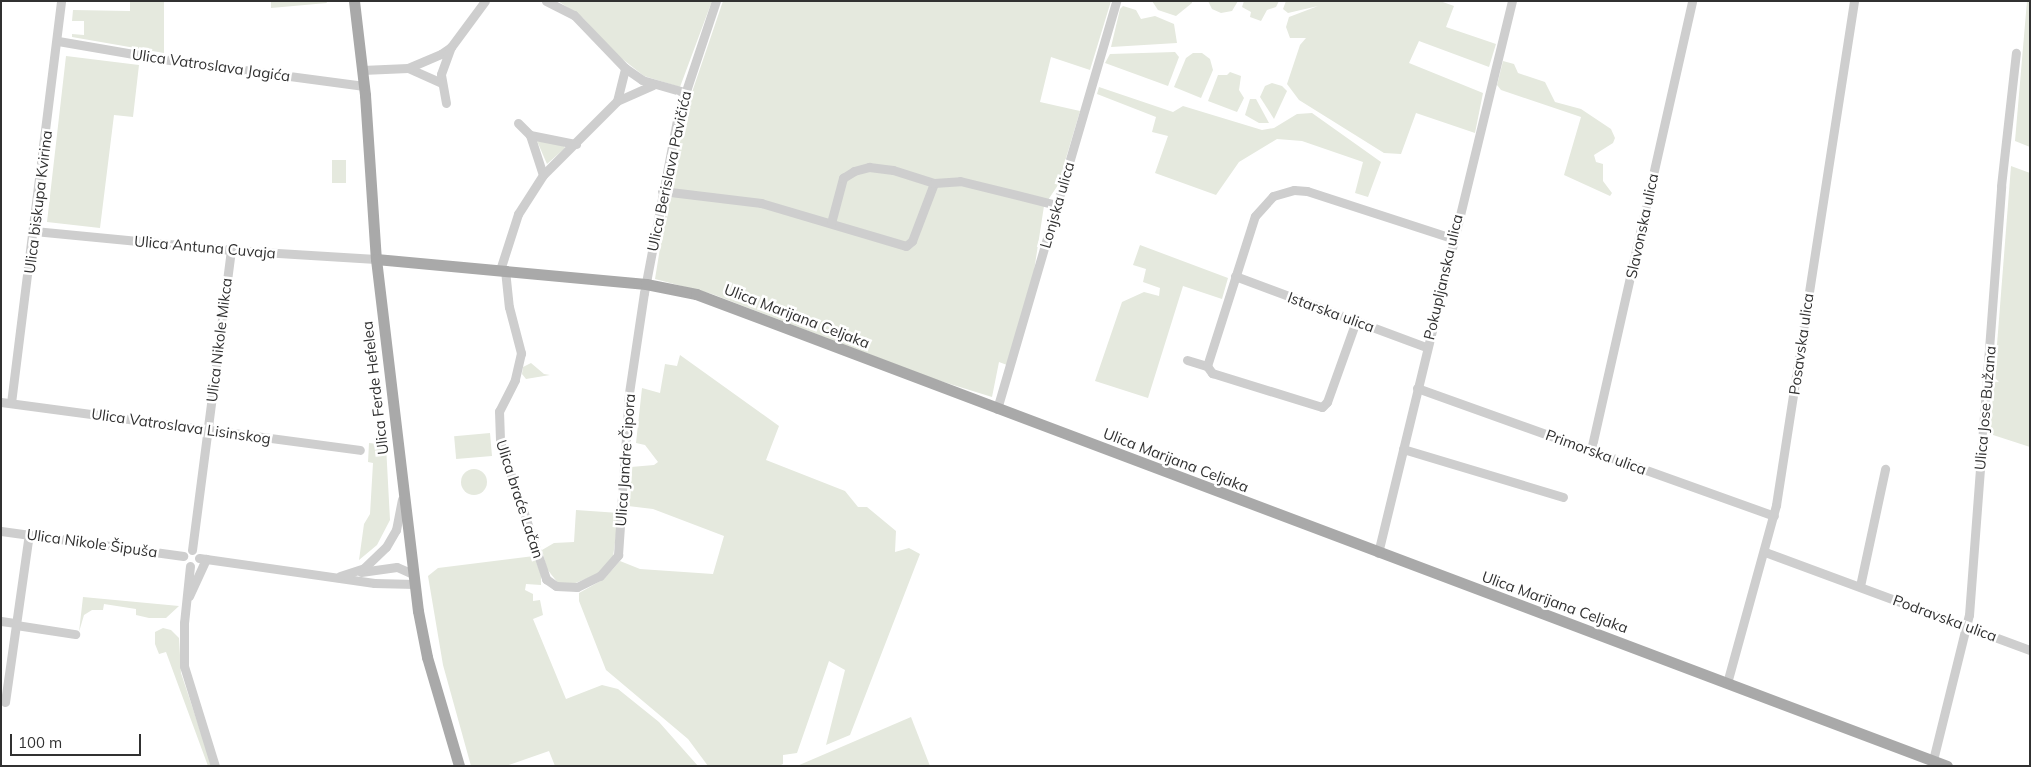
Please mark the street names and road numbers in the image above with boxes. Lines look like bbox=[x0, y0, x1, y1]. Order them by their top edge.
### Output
street label: Ulica Vatroslava Jagića bbox=[131, 45, 291, 85]
street label: Ulica Berislava Pavičića bbox=[643, 89, 695, 253]
street label: Ulica biskupa Kvirina bbox=[20, 129, 56, 275]
street label: Lonjska ulica bbox=[1036, 160, 1078, 250]
street label: Slavonska ulica bbox=[1622, 172, 1662, 280]
street label: Pokupljanska ulica bbox=[1420, 212, 1466, 342]
street label: Ulica Antuna Cuvaja bbox=[134, 232, 276, 262]
street label: Ulica Nikole Mikca bbox=[202, 277, 236, 403]
street label: Ulica Marijana Celjaka bbox=[722, 280, 872, 352]
street label: Istarska ulica bbox=[1285, 288, 1377, 336]
street label: Posavska ulica bbox=[1785, 292, 1817, 396]
street label: Ulica Ferde Hefelea bbox=[358, 320, 392, 456]
street label: Ulica Jose Bužana bbox=[1971, 345, 1999, 471]
street label: Ulica Jandre Čipora bbox=[611, 393, 639, 527]
street label: Ulica Vatroslava Lisinskog bbox=[90, 404, 272, 448]
street label: Ulica Marijana Celjaka bbox=[1101, 424, 1251, 496]
street label: Primorska ulica bbox=[1543, 425, 1649, 479]
street label: Ulica braće Lačan bbox=[492, 438, 548, 560]
street label: Ulica Nikole Šipuša bbox=[25, 525, 159, 561]
street label: Ulica Marijana Celjaka bbox=[1479, 567, 1631, 637]
street label: Podravska ulica bbox=[1891, 591, 1999, 645]

